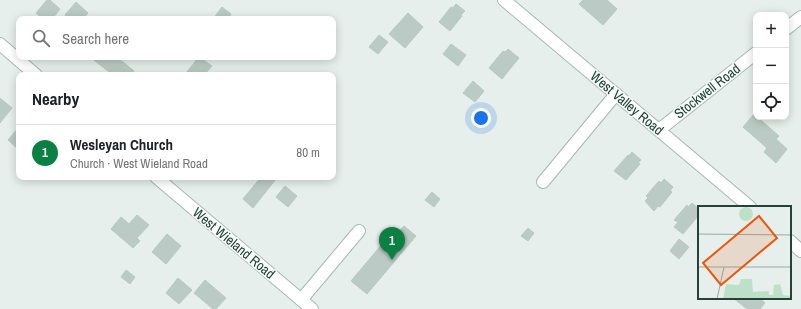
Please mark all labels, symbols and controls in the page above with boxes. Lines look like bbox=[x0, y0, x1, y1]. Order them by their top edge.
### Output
map controls bbox=[753, 12, 789, 120]
button: + bbox=[753, 12, 789, 48]
search box bbox=[16, 16, 336, 60]
icon: search bbox=[30, 27, 52, 49]
text: Search here bbox=[62, 28, 129, 49]
button: − bbox=[753, 48, 789, 84]
street label: Stockwell Road bbox=[670, 60, 744, 122]
street label: West Valley Road bbox=[587, 67, 667, 139]
button: locate bbox=[753, 84, 789, 120]
text: Nearby bbox=[32, 87, 79, 110]
your location bbox=[471, 108, 491, 128]
text: Wesleyan Church bbox=[70, 134, 173, 155]
text: 1 bbox=[42, 144, 48, 161]
text: 80 m bbox=[296, 144, 320, 161]
text: Church · West Wieland Road bbox=[70, 155, 208, 172]
street label: West Wieland Road bbox=[189, 203, 279, 283]
inset map bbox=[698, 206, 791, 299]
pin: 1 bbox=[379, 227, 405, 260]

